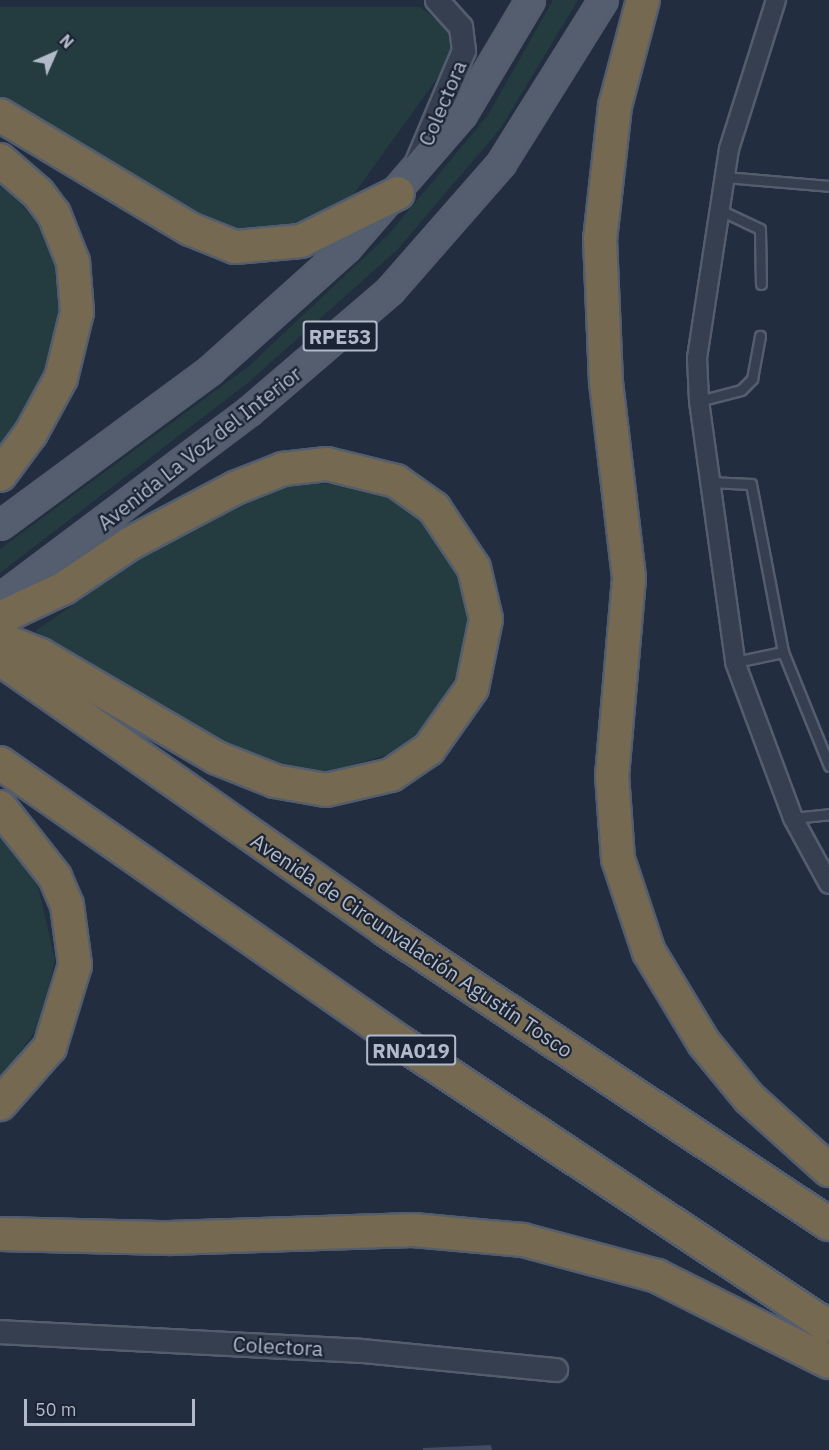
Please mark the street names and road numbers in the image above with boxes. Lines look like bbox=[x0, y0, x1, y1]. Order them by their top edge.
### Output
street label: Colectora bbox=[413, 56, 471, 150]
road number: RPE53 bbox=[302, 319, 378, 353]
street label: Avenida La Voz del Interior bbox=[92, 361, 306, 535]
street label: Avenida de Circunvalación Agustín Tosco bbox=[246, 828, 578, 1062]
road number: RNA019 bbox=[366, 1033, 456, 1067]
street label: Colectora bbox=[232, 1331, 324, 1361]

